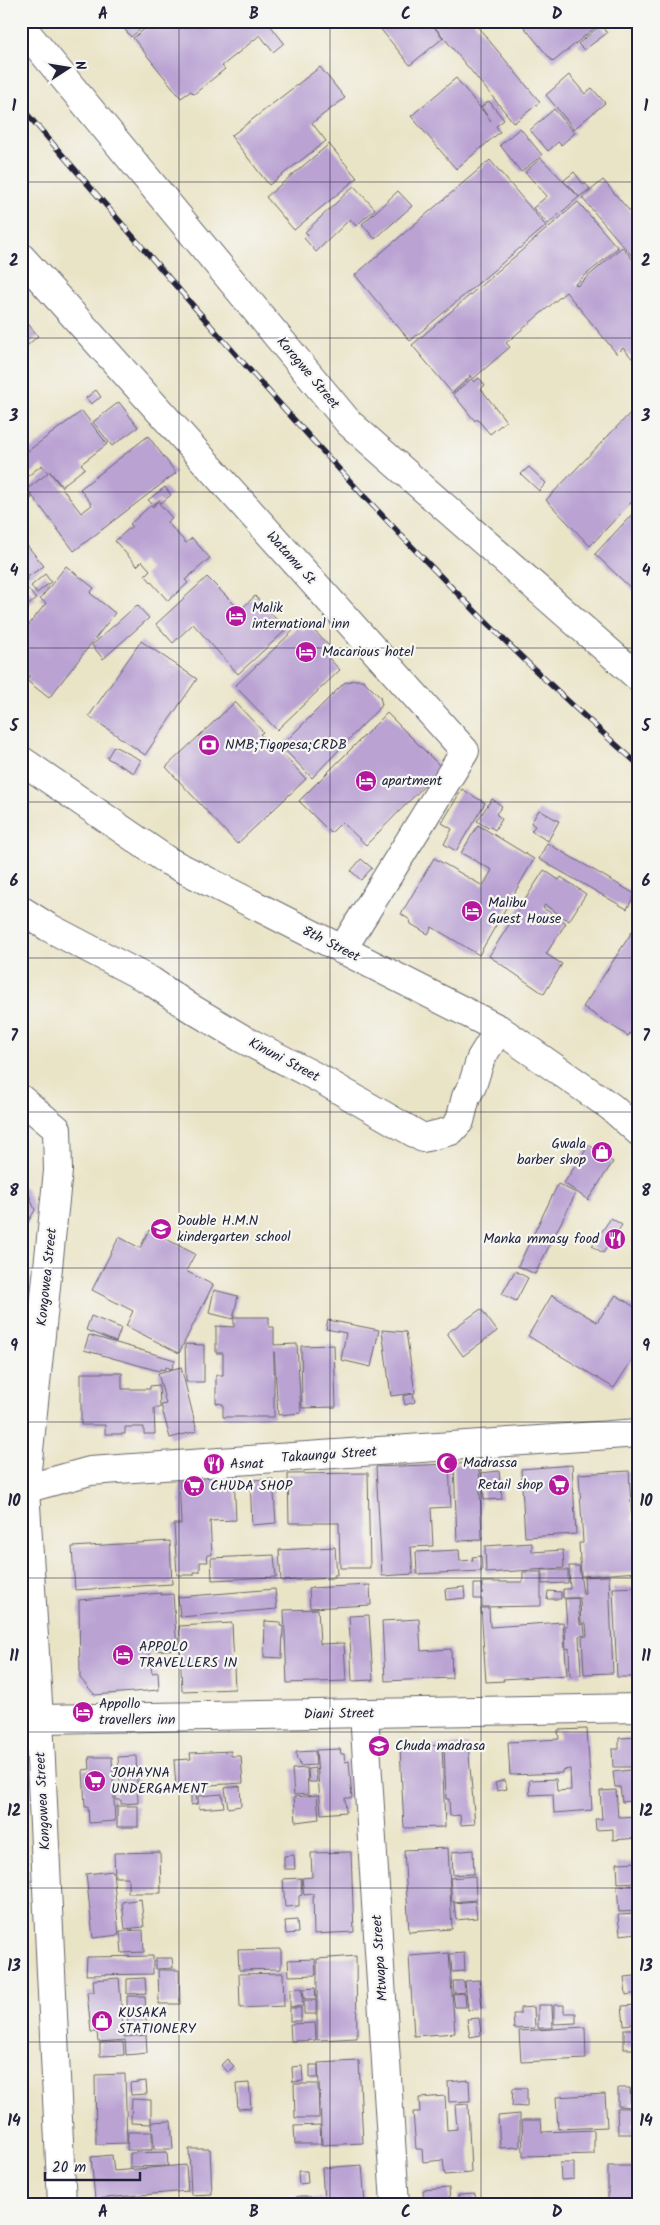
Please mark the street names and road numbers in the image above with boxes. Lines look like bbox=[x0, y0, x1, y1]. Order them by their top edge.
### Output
street label: Korogwe Street bbox=[271, 332, 345, 415]
street label: Watamu St bbox=[261, 526, 322, 590]
street label: 8th Street bbox=[298, 920, 364, 968]
street label: Kinuni Street bbox=[245, 1032, 324, 1088]
street label: Kongowea Street bbox=[31, 1226, 63, 1327]
street label: Takaungu Street bbox=[280, 1441, 378, 1469]
street label: Diani Street bbox=[303, 1702, 375, 1726]
street label: Kongowea Street bbox=[29, 1751, 57, 1851]
street label: Mtwapa Street bbox=[366, 1913, 394, 2002]

